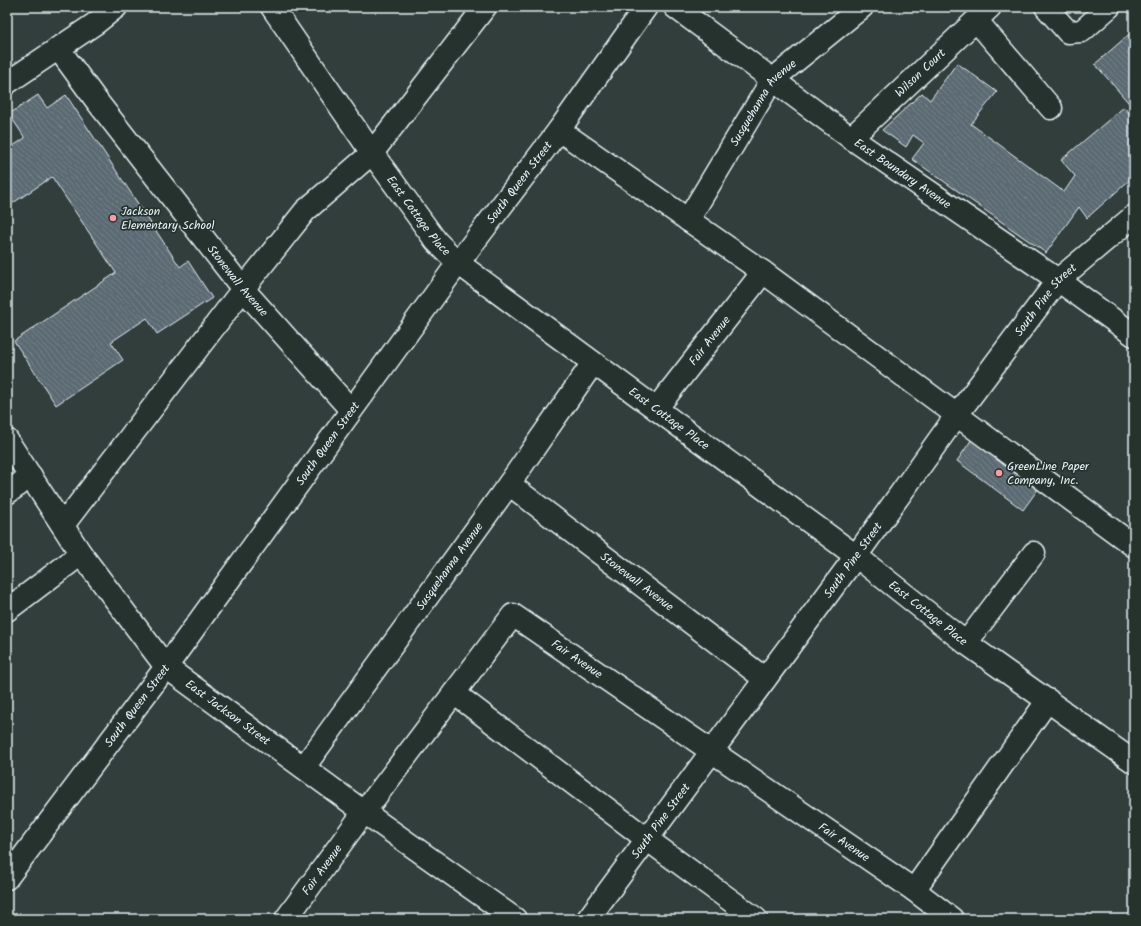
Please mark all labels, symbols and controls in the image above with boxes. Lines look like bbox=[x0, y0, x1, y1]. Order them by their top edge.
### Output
street label: Wilson Court bbox=[890, 44, 950, 102]
street label: Susquehanna Avenue bbox=[725, 54, 801, 150]
street label: East Boundary Avenue bbox=[850, 133, 955, 214]
street label: South Queen Street bbox=[482, 137, 557, 228]
street label: East Cottage Place bbox=[382, 171, 456, 261]
place label: Jackson Elementary School bbox=[121, 202, 214, 235]
marker: Jackson Elementary School bbox=[108, 213, 118, 223]
street label: Stonewall Avenue bbox=[202, 241, 273, 321]
street label: South Pine Street bbox=[1009, 259, 1081, 340]
street label: Fair Avenue bbox=[684, 311, 736, 370]
street label: East Cottage Place bbox=[625, 382, 714, 455]
street label: South Queen Street bbox=[291, 397, 365, 489]
place label: GreenLine Paper Company, Inc. bbox=[1007, 457, 1090, 490]
marker: GreenLine Paper Company, Inc. bbox=[994, 468, 1004, 478]
street label: Susquehanna Avenue bbox=[411, 518, 488, 614]
street label: South Pine Street bbox=[819, 518, 887, 602]
street label: Stonewall Avenue bbox=[596, 547, 678, 616]
street label: East Cottage Place bbox=[884, 576, 972, 651]
street label: Fair Avenue bbox=[547, 634, 607, 684]
street label: South Queen Street bbox=[99, 660, 175, 751]
street label: East Jackson Street bbox=[181, 675, 275, 750]
street label: South Pine Street bbox=[626, 779, 695, 863]
street label: Fair Avenue bbox=[815, 818, 874, 867]
street label: Fair Avenue bbox=[297, 840, 347, 899]

